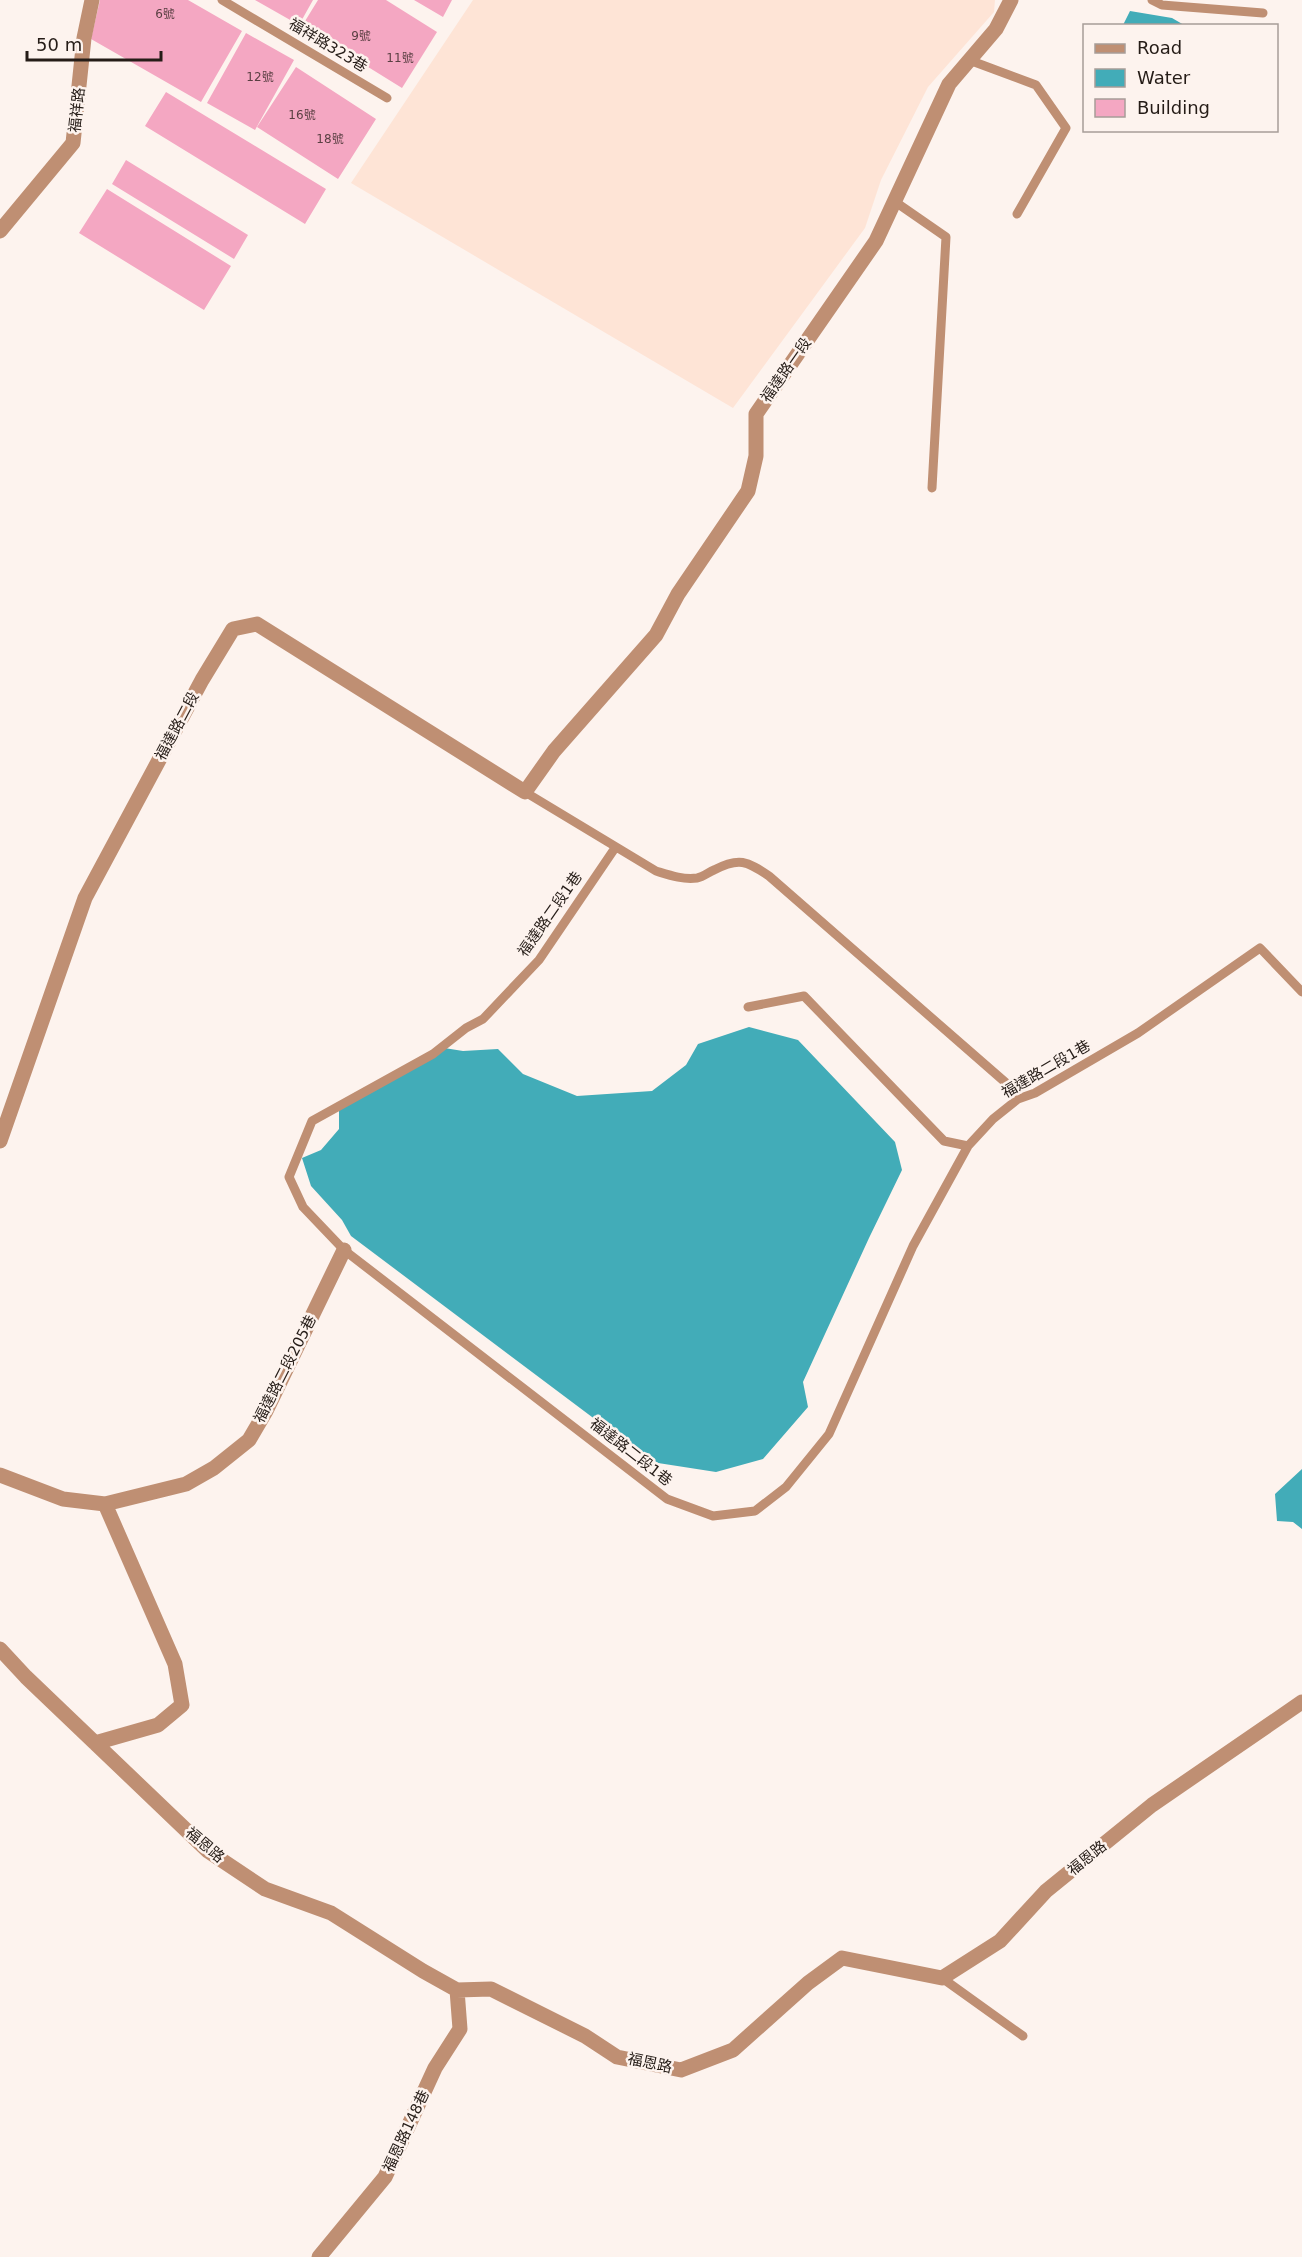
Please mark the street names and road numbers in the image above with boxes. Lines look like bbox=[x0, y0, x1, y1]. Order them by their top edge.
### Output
street label: 福祥路323巷 bbox=[285, 14, 371, 76]
street label: 福祥路 bbox=[66, 87, 88, 133]
street label: 福達路一段 bbox=[757, 334, 815, 406]
street label: 福達路二段 bbox=[151, 689, 203, 763]
street label: 福達路二段1巷 bbox=[514, 868, 586, 960]
street label: 福達路二段1巷 bbox=[998, 1036, 1094, 1102]
street label: 福達路二段205巷 bbox=[250, 1312, 320, 1426]
street label: 福達路二段1巷 bbox=[586, 1414, 676, 1490]
street label: 福恩路 bbox=[182, 1824, 228, 1866]
street label: 福恩路 bbox=[1064, 1837, 1110, 1879]
street label: 福恩路 bbox=[626, 2050, 674, 2076]
street label: 福恩路148巷 bbox=[379, 2087, 433, 2175]

